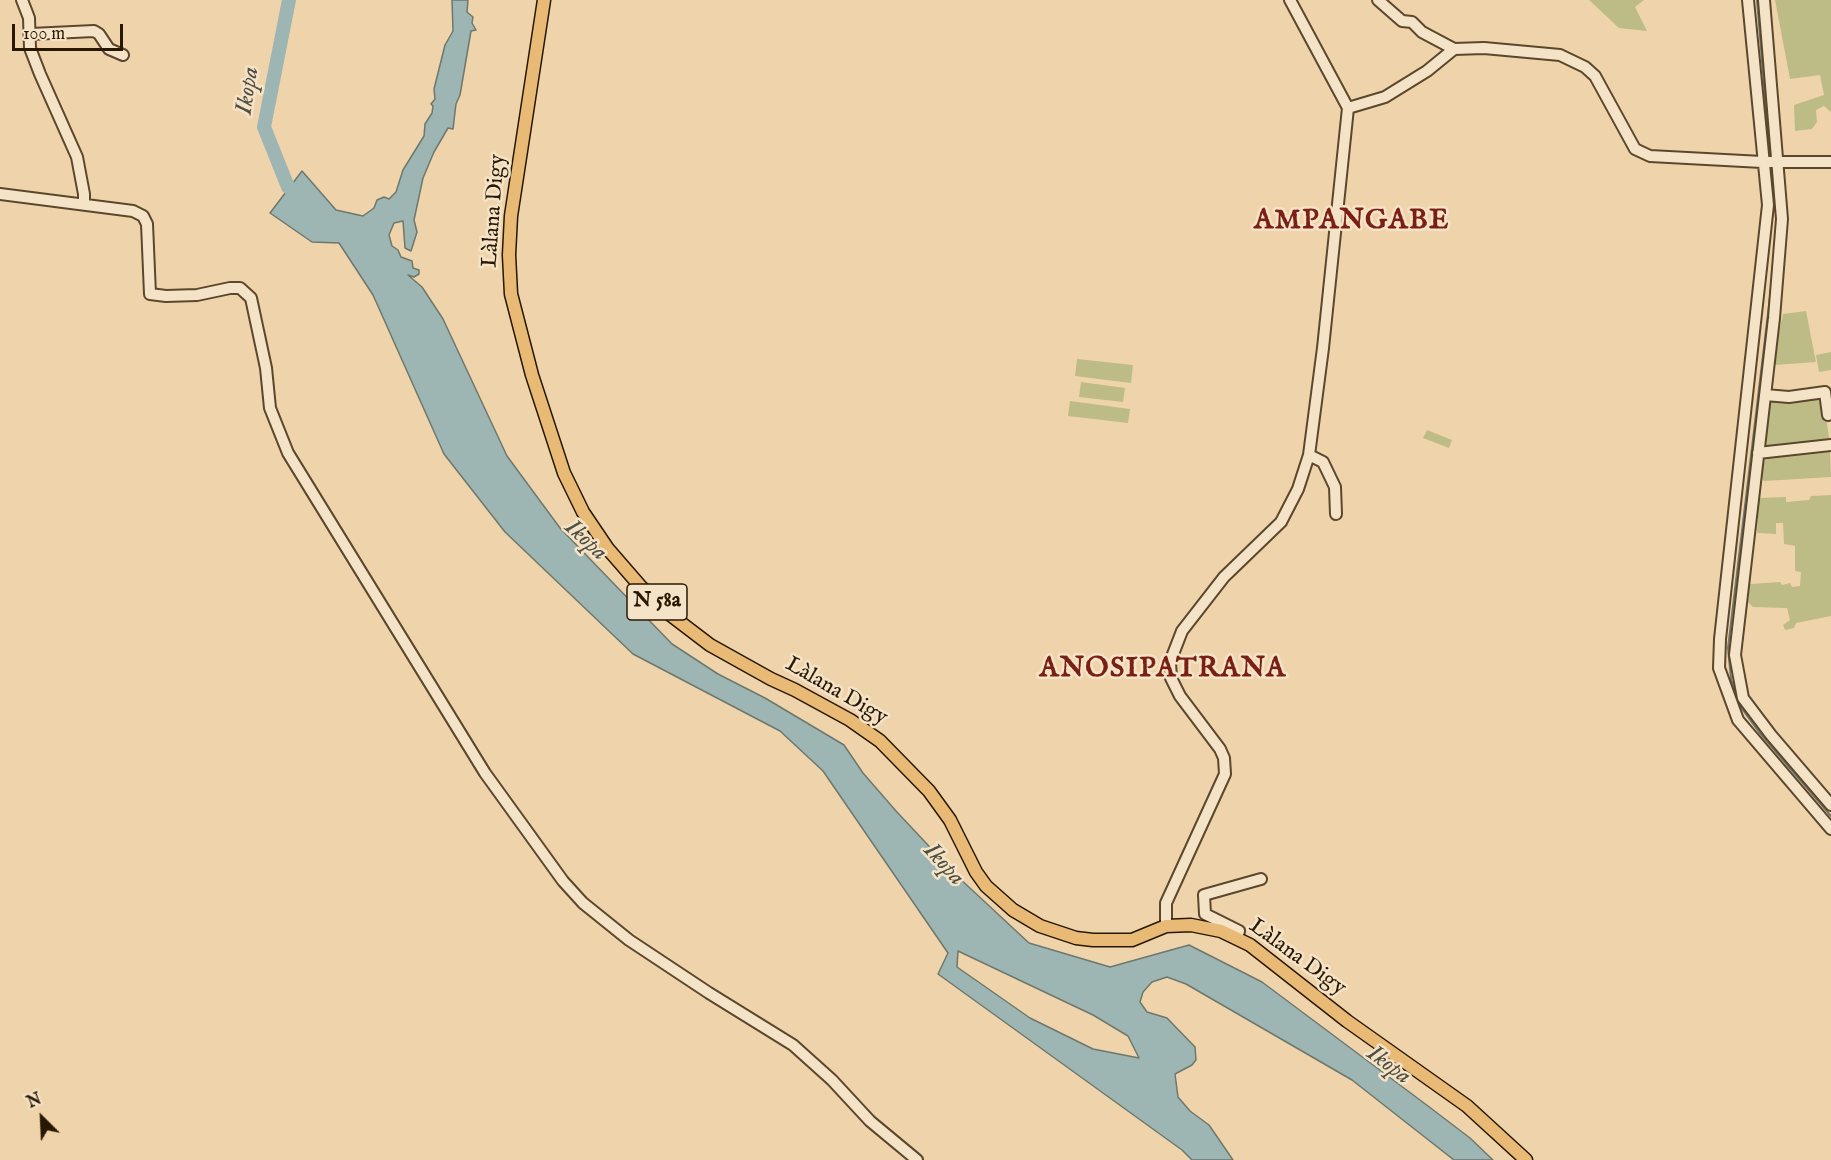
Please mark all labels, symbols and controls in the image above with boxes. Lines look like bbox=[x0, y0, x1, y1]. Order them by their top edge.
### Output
scale bar bbox=[15, 12, 126, 50]
text: 100 m bbox=[23, 23, 65, 46]
water label: Ikopa bbox=[231, 65, 267, 117]
street label: Làlana Digy bbox=[478, 153, 512, 269]
district label: AMPANGABE bbox=[1254, 205, 1450, 239]
water label: Ikopa bbox=[558, 514, 612, 568]
road number: N 58a bbox=[627, 584, 687, 620]
street label: Làlana Digy bbox=[780, 652, 892, 732]
district label: ANOSIPATRANA bbox=[1039, 653, 1287, 687]
water label: Ikopa bbox=[916, 838, 970, 892]
street label: Làlana Digy bbox=[1243, 914, 1351, 1002]
water label: Ikopa bbox=[1360, 1040, 1416, 1092]
north arrow bbox=[12, 1088, 72, 1148]
text: N bbox=[24, 1090, 45, 1114]

